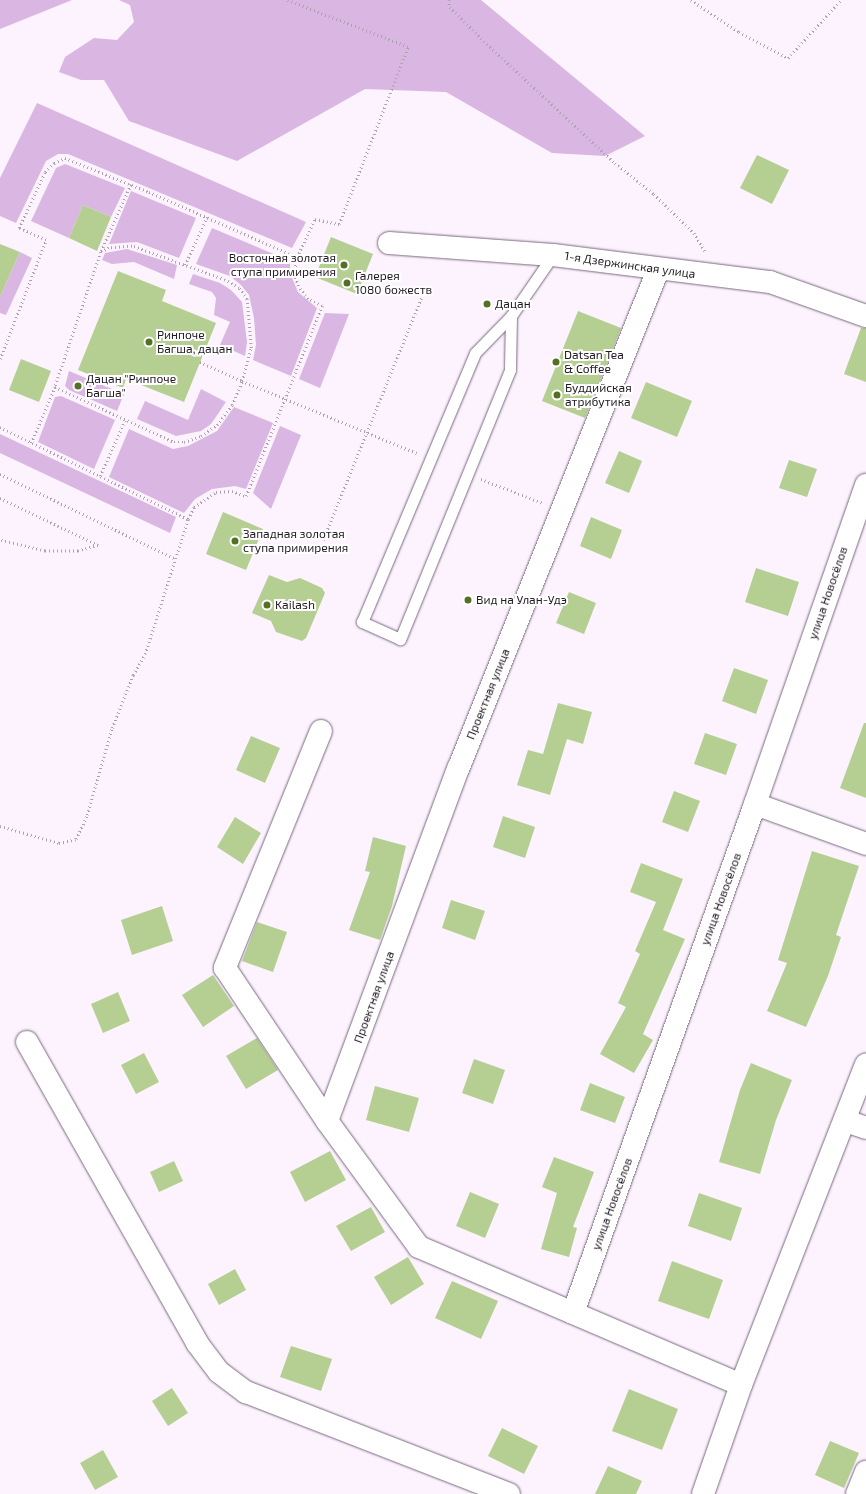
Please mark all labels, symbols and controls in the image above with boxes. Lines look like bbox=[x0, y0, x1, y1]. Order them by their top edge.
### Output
street label: 1-я Дзержинская улица bbox=[564, 249, 696, 281]
place label: Восточная золотая ступа примирения bbox=[229, 251, 336, 279]
marker: Восточная золотая ступа примирения bbox=[339, 260, 349, 270]
place label: Галерея 1080 божеств bbox=[355, 269, 432, 297]
marker: Галерея 1080 божеств bbox=[342, 278, 352, 288]
place label: Дацан bbox=[495, 297, 531, 311]
marker: Дацан bbox=[482, 299, 492, 309]
place label: Ринпоче Багша, дацан bbox=[157, 328, 232, 356]
marker: Ринпоче Багша, дацан bbox=[144, 337, 154, 347]
place label: Datsan Tea & Coffee bbox=[564, 348, 624, 376]
marker: Datsan Tea & Coffee bbox=[551, 357, 561, 367]
place label: Дацан "Ринпоче Багша" bbox=[86, 372, 176, 400]
marker: Дацан "Ринпоче Багша" bbox=[73, 381, 83, 391]
place label: Буддийская атрибутика bbox=[565, 381, 632, 409]
marker: Буддийская атрибутика bbox=[552, 390, 562, 400]
place label: Западная золотая ступа примирения bbox=[243, 527, 348, 555]
marker: Западная золотая ступа примирения bbox=[230, 536, 240, 546]
street label: улица Новосёлов bbox=[805, 545, 851, 641]
place label: Вид на Улан-Удэ bbox=[476, 593, 567, 607]
marker: Вид на Улан-Удэ bbox=[463, 595, 473, 605]
place label: Kailash bbox=[275, 598, 315, 612]
marker: Kailash bbox=[262, 600, 272, 610]
street label: Проектная улица bbox=[463, 646, 513, 742]
street label: улица Новосёлов bbox=[698, 851, 744, 947]
street label: Проектная улица bbox=[351, 949, 397, 1045]
street label: улица Новосёлов bbox=[589, 1156, 635, 1252]

